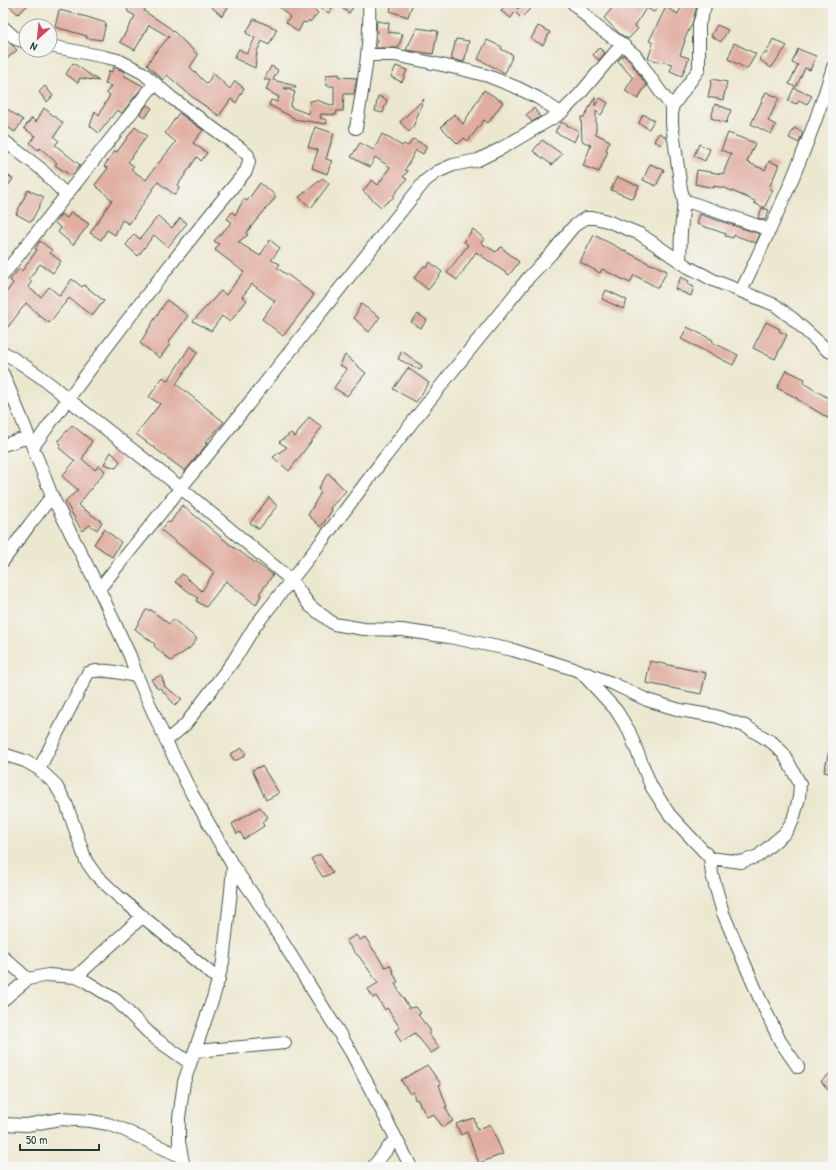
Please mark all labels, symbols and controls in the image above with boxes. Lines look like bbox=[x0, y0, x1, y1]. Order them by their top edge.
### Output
north arrow bbox=[18, 18, 58, 58]
text: N bbox=[28, 39, 39, 54]
scale bar bbox=[20, 1126, 99, 1152]
text: 50 m bbox=[26, 1131, 47, 1148]

